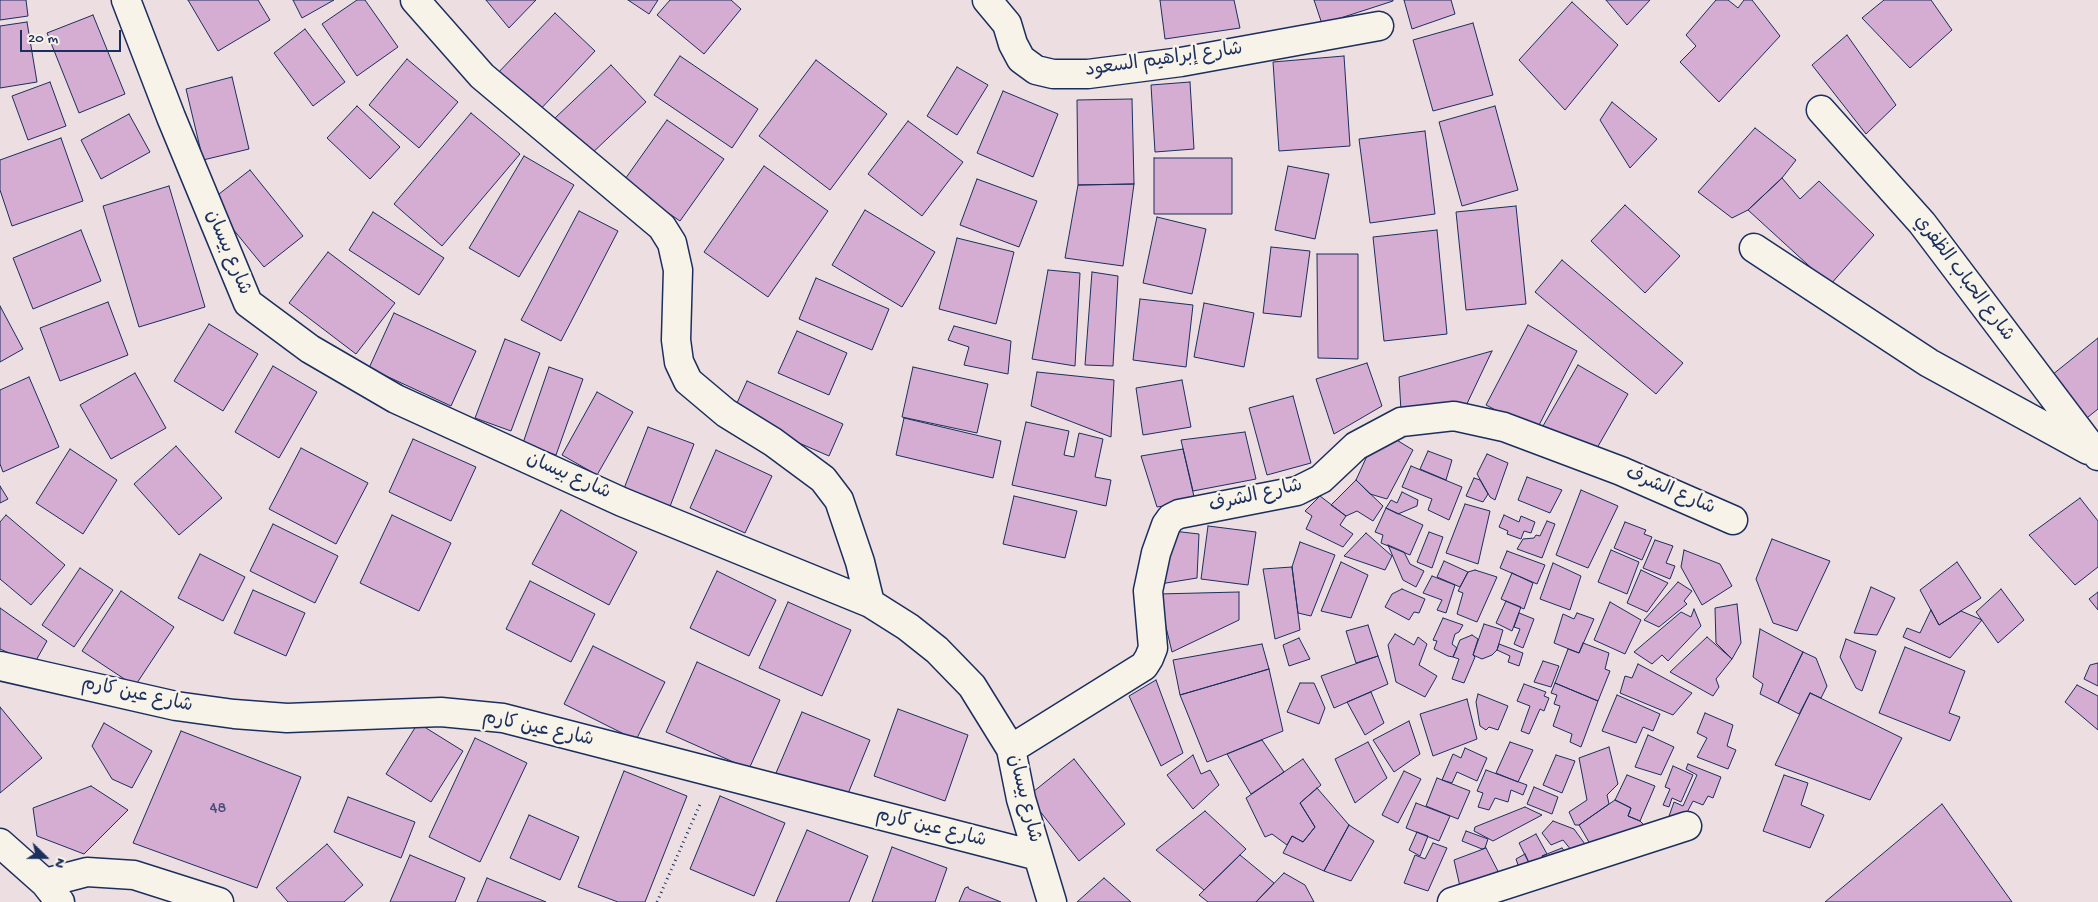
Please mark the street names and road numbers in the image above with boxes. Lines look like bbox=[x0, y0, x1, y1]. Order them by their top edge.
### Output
street label: شارع إبراهيم السعود bbox=[1084, 39, 1244, 83]
street label: شارع بيسان bbox=[199, 207, 255, 299]
street label: شارع الحباب الظفري bbox=[1908, 211, 2018, 347]
street label: شارع بيسان bbox=[522, 448, 614, 506]
street label: شارع الشرف bbox=[1622, 463, 1718, 521]
street label: شارع الشرف bbox=[1207, 475, 1305, 519]
street label: شارع عين كارم bbox=[79, 673, 195, 719]
street label: شارع عين كارم bbox=[480, 707, 596, 753]
street label: شارع بيسان bbox=[1001, 753, 1045, 845]
street label: شارع عين كارم bbox=[873, 804, 989, 854]

